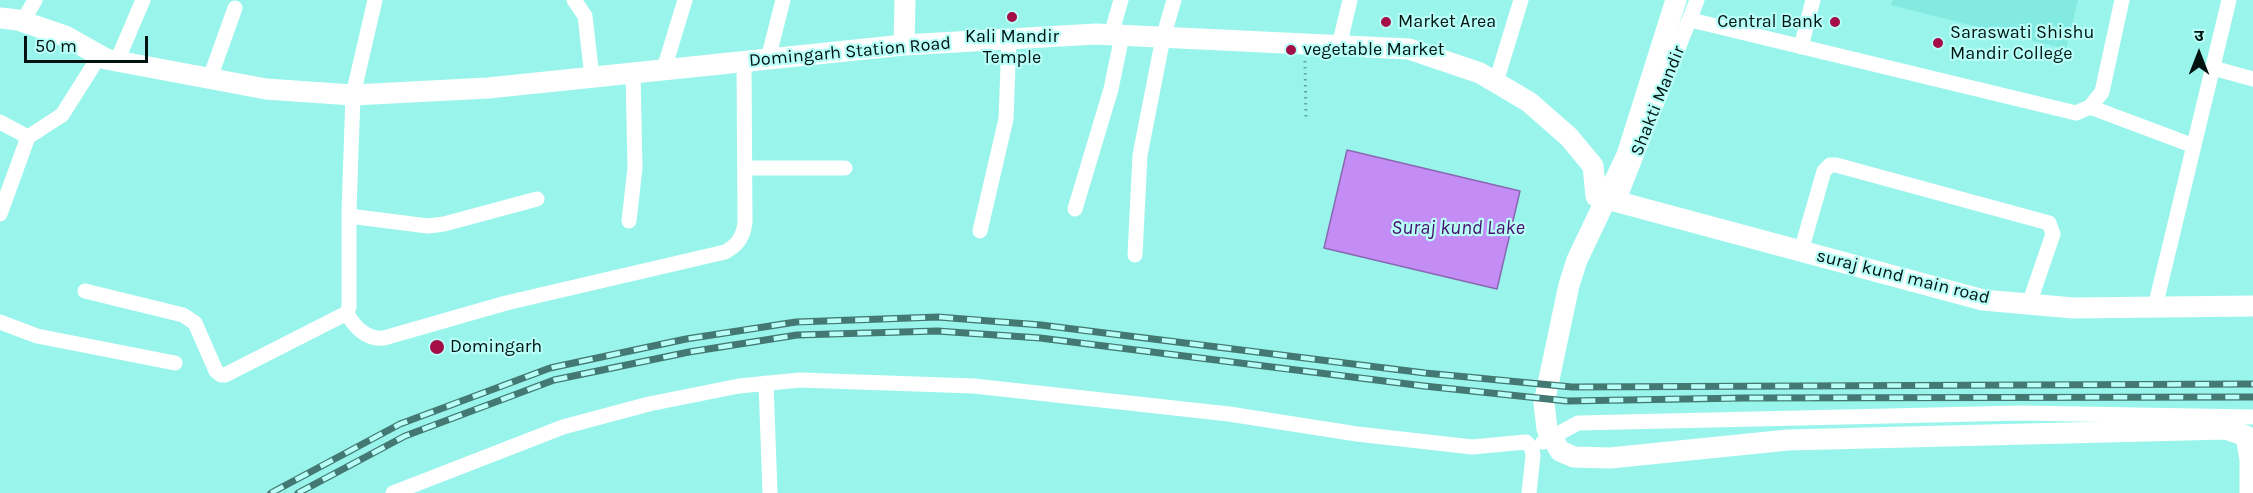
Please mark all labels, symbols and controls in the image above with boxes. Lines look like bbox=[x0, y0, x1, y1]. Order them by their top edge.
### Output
marker: Kali Mandir Temple bbox=[1005, 10, 1019, 24]
place label: Market Area bbox=[1398, 11, 1496, 33]
place label: Central Bank bbox=[1717, 11, 1823, 33]
marker: Market Area bbox=[1379, 15, 1393, 29]
marker: Central Bank bbox=[1828, 15, 1842, 29]
place label: Saraswati Shishu Mandir College bbox=[1950, 22, 2094, 64]
scale bar bbox=[27, 24, 152, 62]
north arrow bbox=[2169, 24, 2229, 84]
place label: Kali Mandir Temple bbox=[965, 26, 1059, 68]
text: उ bbox=[2194, 26, 2204, 45]
street label: Domingarh Station Road bbox=[748, 32, 952, 72]
text: 50 m bbox=[35, 35, 77, 57]
marker: Saraswati Shishu Mandir College bbox=[1931, 36, 1945, 50]
place label: vegetable Market bbox=[1303, 39, 1444, 61]
marker: vegetable Market bbox=[1284, 43, 1298, 57]
street label: Shakti Mandir bbox=[1626, 43, 1690, 159]
water label: Suraj kund Lake bbox=[1391, 216, 1525, 240]
street label: suraj kund main road bbox=[1814, 245, 1992, 309]
place label: Domingarh bbox=[450, 336, 542, 358]
marker: Domingarh bbox=[428, 338, 446, 356]

